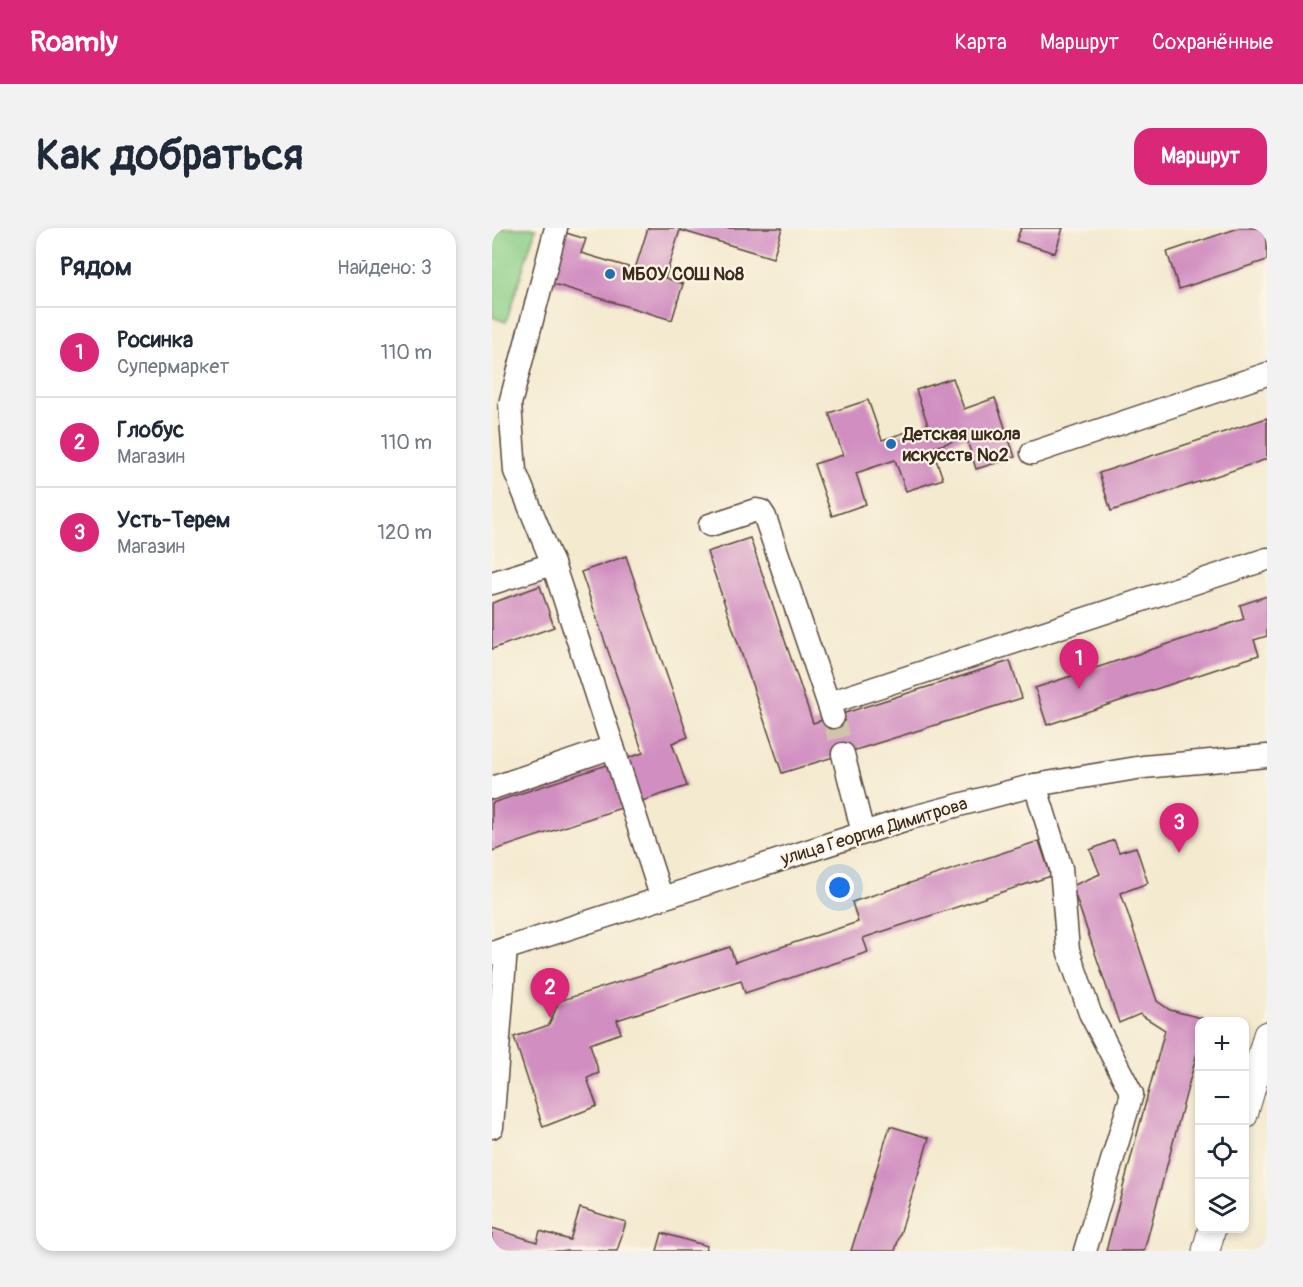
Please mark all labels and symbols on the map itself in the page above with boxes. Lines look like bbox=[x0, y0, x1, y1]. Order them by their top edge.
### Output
place label: МБОУ СОШ №8 bbox=[622, 263, 744, 286]
marker: МБОУ СОШ №8 bbox=[603, 267, 617, 281]
place label: Детская школа искусств №2 bbox=[902, 423, 1021, 467]
marker: Детская школа искусств №2 bbox=[884, 437, 898, 451]
pin: 1 bbox=[1060, 640, 1098, 689]
street label: улица Георгия Димитрова bbox=[777, 792, 970, 871]
pin: 3 bbox=[1160, 804, 1198, 853]
your location bbox=[825, 873, 854, 902]
pin: 2 bbox=[530, 968, 570, 1018]

